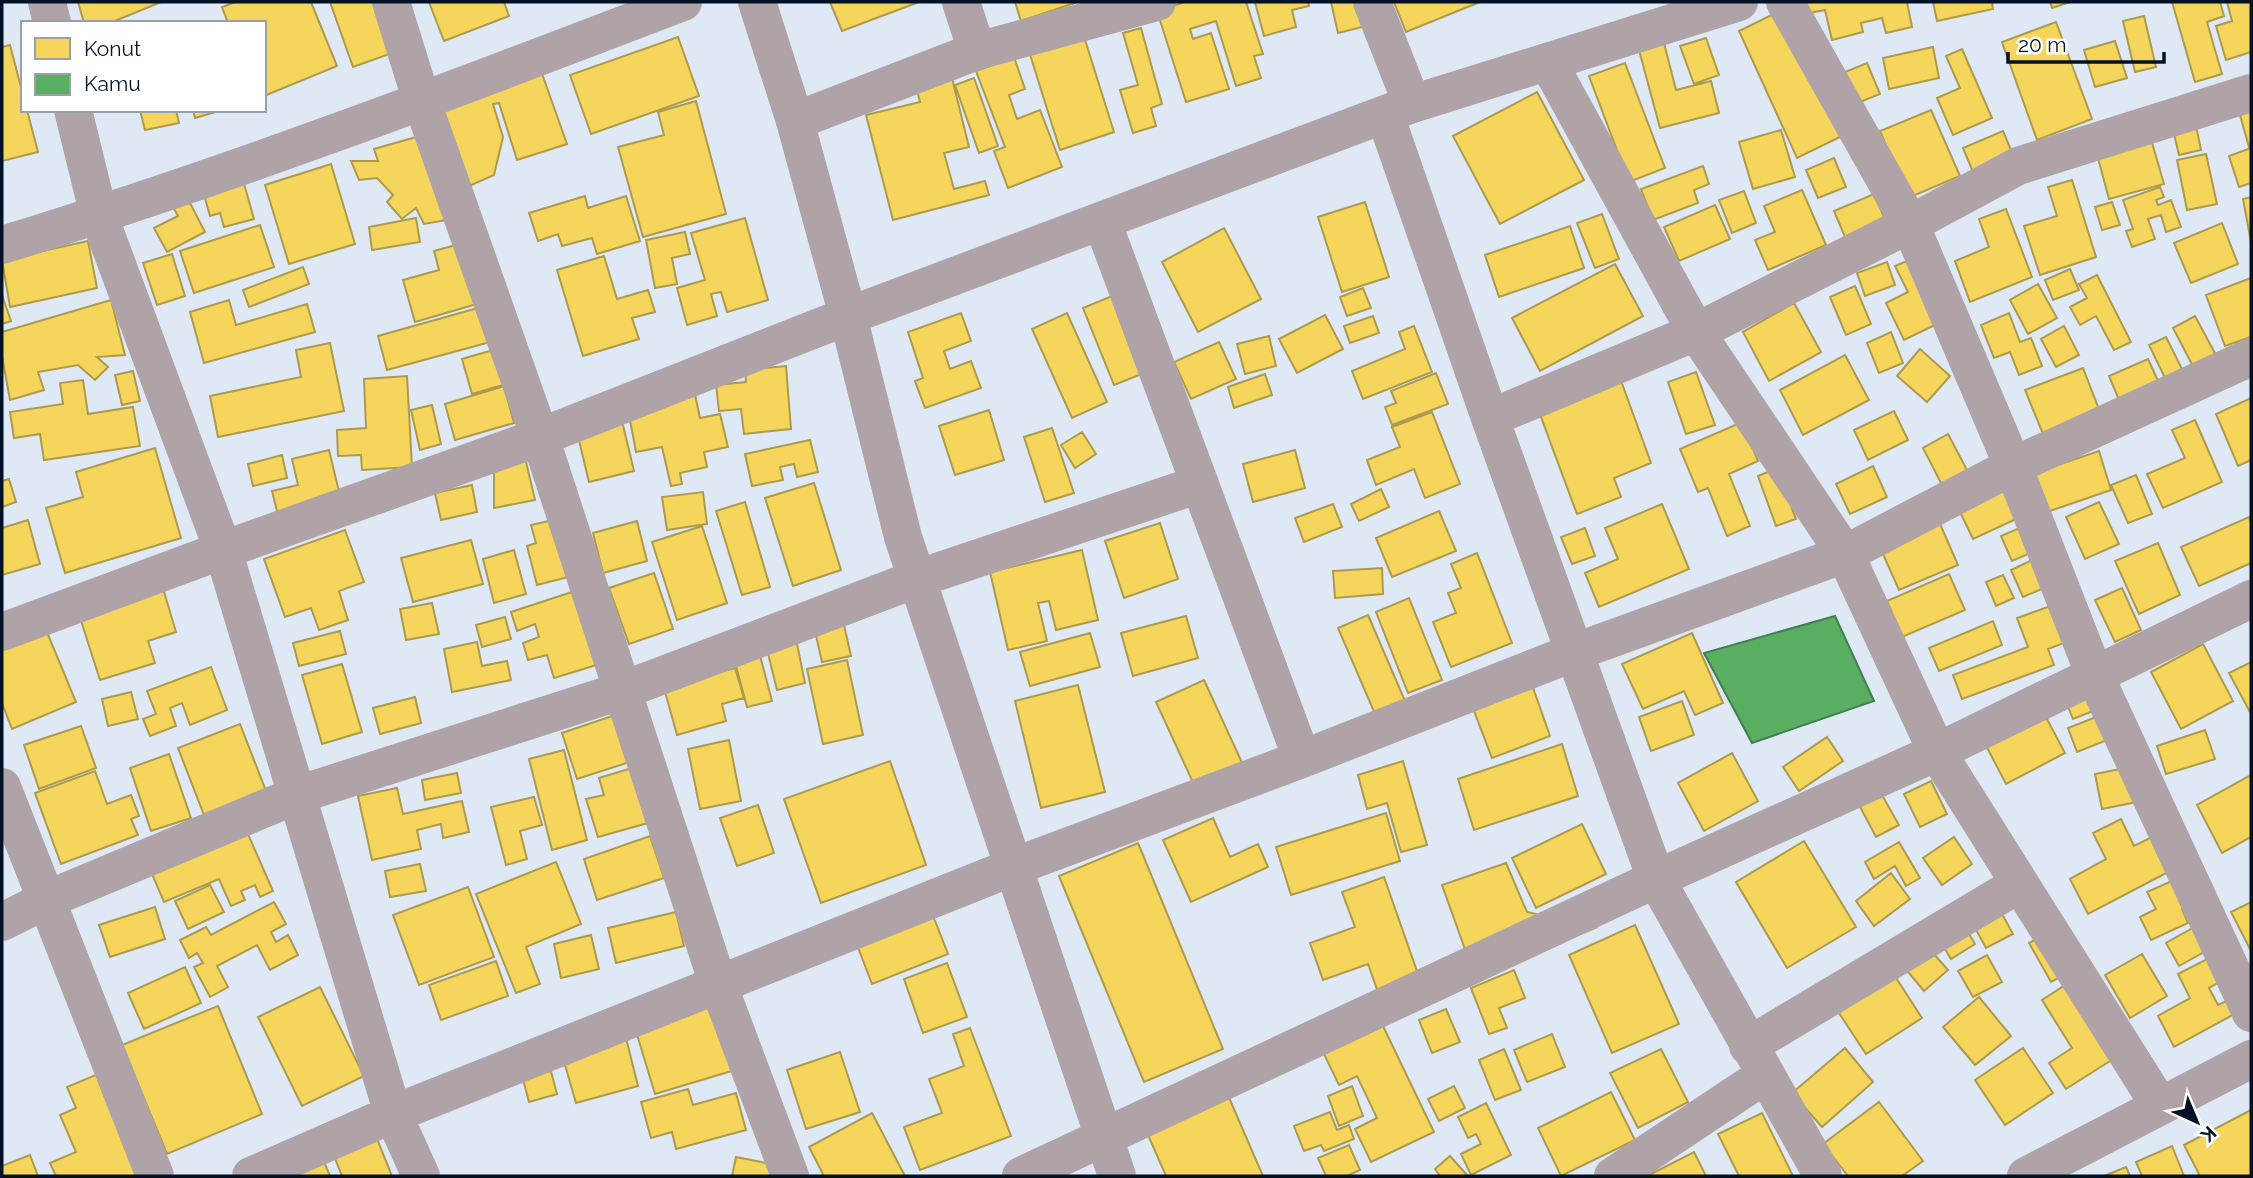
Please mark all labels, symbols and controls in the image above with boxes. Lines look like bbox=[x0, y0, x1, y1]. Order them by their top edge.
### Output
legend bbox=[21, 21, 266, 112]
scale bar bbox=[2008, 21, 2164, 65]
text: 20 m bbox=[2018, 32, 2066, 57]
text: Konut bbox=[84, 36, 141, 61]
text: Kamu bbox=[84, 71, 141, 96]
north arrow bbox=[2162, 1087, 2232, 1157]
text: K bbox=[2196, 1122, 2221, 1147]

